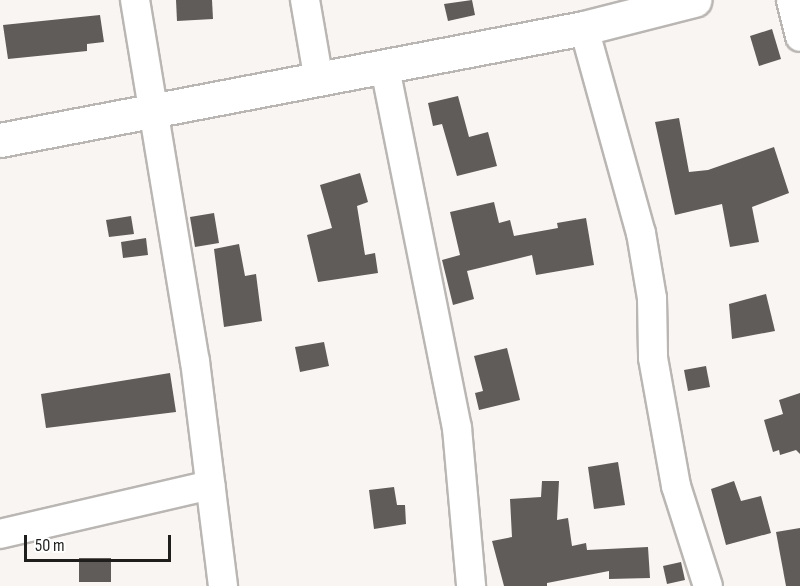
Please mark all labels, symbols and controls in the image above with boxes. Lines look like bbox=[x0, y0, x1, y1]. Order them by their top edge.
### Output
scale bar bbox=[27, 523, 174, 561]
text: 50 m bbox=[35, 535, 65, 556]

